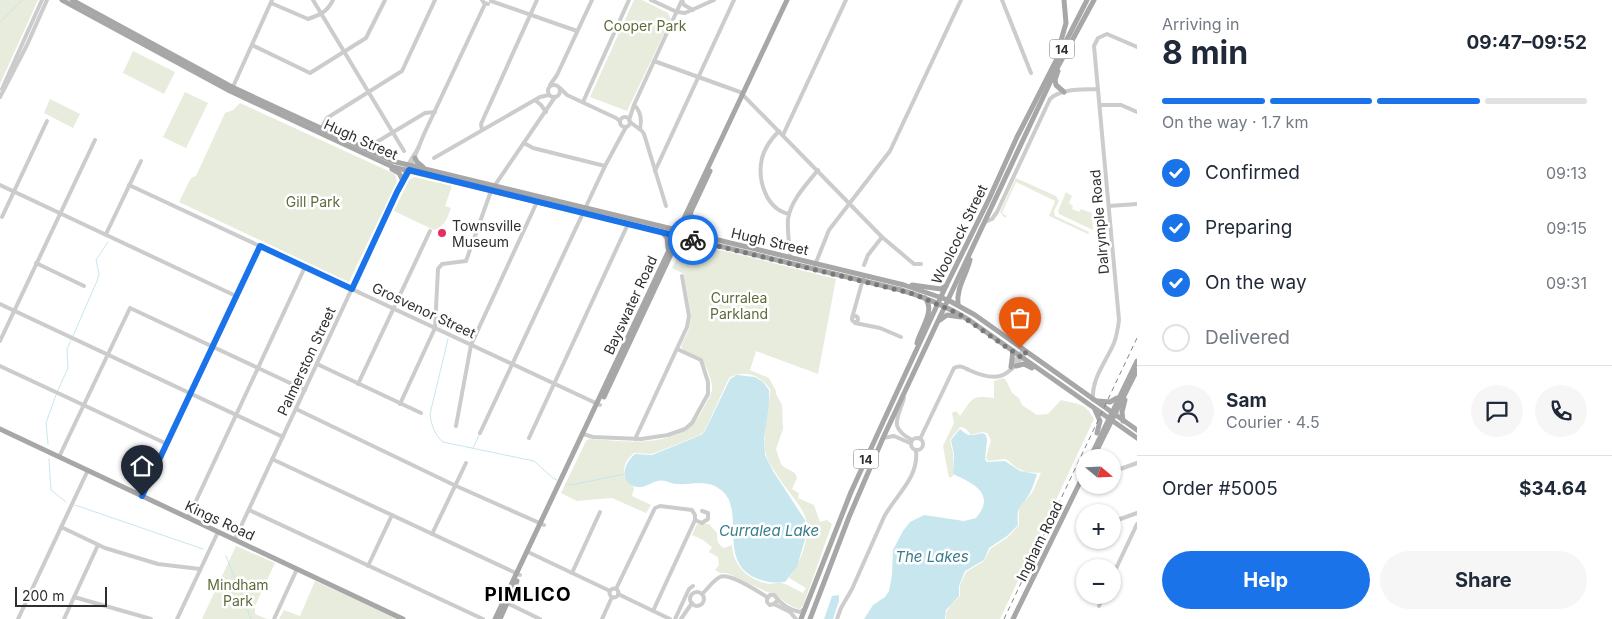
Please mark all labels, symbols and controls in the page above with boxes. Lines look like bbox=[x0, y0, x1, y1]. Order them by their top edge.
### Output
text: Arriving in bbox=[1162, 14, 1239, 34]
park label: Cooper Park bbox=[604, 17, 687, 34]
text: 09:47–09:52 bbox=[1466, 31, 1587, 54]
text: 8 min bbox=[1162, 33, 1248, 72]
road number: 14 bbox=[1050, 40, 1074, 59]
text: On the way · 1.7 km bbox=[1162, 112, 1308, 132]
street label: Hugh Street bbox=[321, 115, 401, 163]
icon: check bbox=[1162, 159, 1190, 187]
text: Confirmed bbox=[1205, 161, 1300, 184]
text: 09:13 bbox=[1546, 163, 1587, 183]
street label: Dalrymple Road bbox=[1086, 169, 1112, 275]
street label: Woolcock Street bbox=[928, 181, 991, 287]
park label: Gill Park bbox=[286, 193, 341, 210]
icon: check bbox=[1162, 214, 1190, 242]
courier bbox=[668, 215, 718, 265]
text: Preparing bbox=[1205, 216, 1292, 239]
place label: Townsville Museum bbox=[452, 217, 521, 250]
text: 09:15 bbox=[1546, 218, 1587, 238]
street label: Hugh Street bbox=[730, 224, 811, 258]
icon: bike bbox=[679, 226, 707, 254]
marker: Townsville Museum bbox=[436, 227, 448, 239]
street label: Bayswater Road bbox=[600, 253, 660, 357]
icon: check bbox=[1162, 269, 1190, 297]
text: On the way bbox=[1205, 271, 1307, 294]
text: 09:31 bbox=[1546, 273, 1587, 293]
street label: Grosvenor Street bbox=[369, 279, 479, 342]
park label: Curralea Parkland bbox=[710, 289, 768, 322]
pin bbox=[999, 297, 1041, 348]
street label: Palmerston Street bbox=[273, 304, 339, 418]
icon: bag bbox=[1006, 304, 1034, 332]
text: Delivered bbox=[1205, 326, 1290, 349]
button: person bbox=[1162, 385, 1214, 437]
button: chat bbox=[1471, 385, 1523, 437]
button: phone bbox=[1535, 385, 1587, 437]
text: Sam bbox=[1226, 389, 1267, 412]
text: Courier · 4.5 bbox=[1226, 412, 1320, 432]
pin bbox=[121, 445, 163, 496]
road number: 14 bbox=[854, 449, 878, 468]
north arrow bbox=[1076, 449, 1121, 494]
map controls bbox=[1076, 449, 1121, 604]
icon: home bbox=[128, 452, 156, 480]
text: Order #5005 bbox=[1162, 477, 1278, 500]
text: $34.64 bbox=[1519, 477, 1587, 500]
street label: Kings Road bbox=[182, 496, 258, 544]
street label: Ingham Road bbox=[1012, 498, 1066, 584]
button: + bbox=[1076, 504, 1121, 549]
water label: Curralea Lake bbox=[719, 521, 819, 540]
water label: The Lakes bbox=[895, 547, 969, 566]
button: Help bbox=[1162, 551, 1370, 609]
button: Share bbox=[1380, 551, 1587, 609]
button: − bbox=[1076, 559, 1121, 604]
park label: Mindham Park bbox=[207, 576, 269, 609]
district label: PIMLICO bbox=[484, 583, 572, 606]
scale bar bbox=[15, 584, 108, 607]
text: 200 m bbox=[22, 587, 64, 604]

